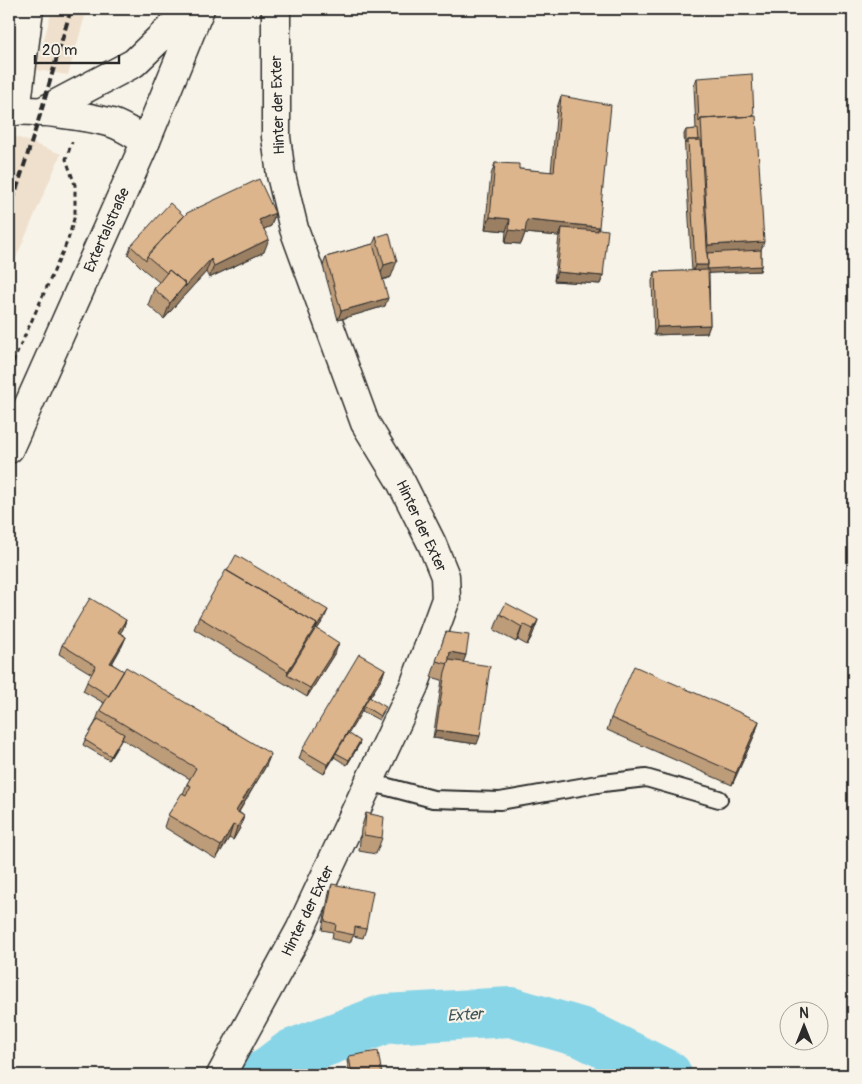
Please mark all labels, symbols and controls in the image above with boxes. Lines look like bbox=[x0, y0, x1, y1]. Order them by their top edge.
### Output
scale bar bbox=[35, 32, 119, 64]
text: 20 m bbox=[42, 41, 77, 60]
street label: Hinter der Exter bbox=[267, 54, 289, 155]
street label: Extertalstraße bbox=[80, 184, 134, 275]
street label: Hinter der Exter bbox=[391, 477, 451, 576]
street label: Hinter der Exter bbox=[278, 862, 339, 960]
north arrow bbox=[780, 1002, 830, 1052]
water label: Exter bbox=[447, 1004, 486, 1026]
text: N bbox=[799, 1005, 809, 1022]

